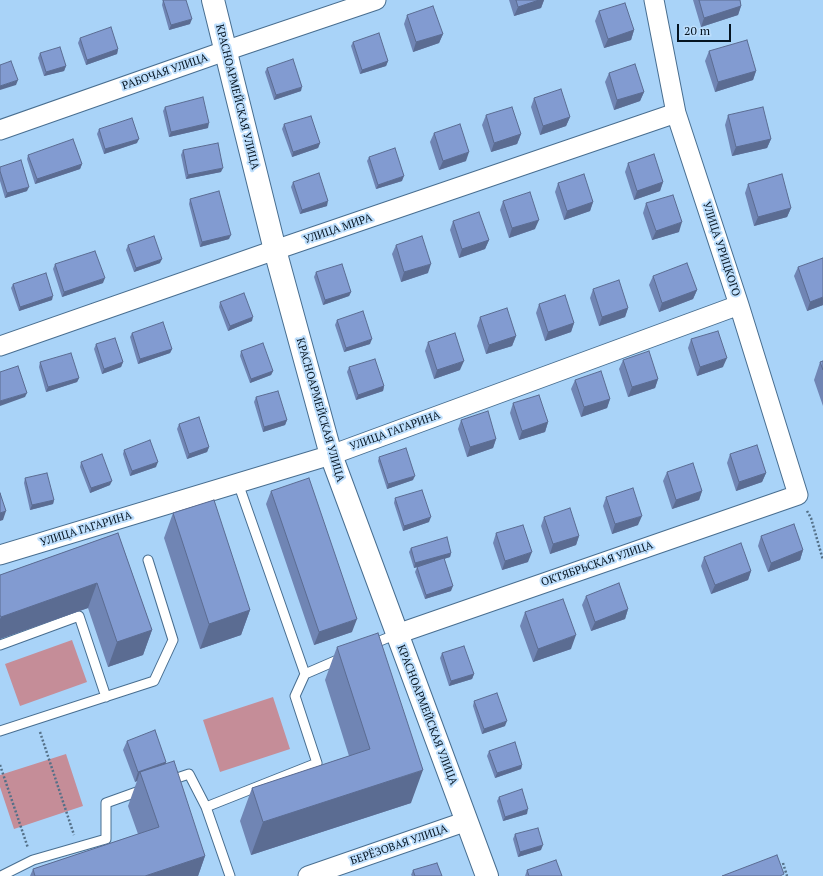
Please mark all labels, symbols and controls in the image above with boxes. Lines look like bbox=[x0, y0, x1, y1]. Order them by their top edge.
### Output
scale bar bbox=[679, 16, 733, 42]
street label: КРАСНОАРМЕЙСКАЯ УЛИЦА bbox=[213, 23, 261, 171]
text: 20 m bbox=[684, 23, 710, 38]
street label: РАБОЧАЯ УЛИЦА bbox=[120, 51, 210, 93]
street label: УЛИЦА УРИЦКОГО bbox=[699, 200, 743, 298]
street label: УЛИЦА МИРА bbox=[302, 211, 374, 247]
street label: КРАСНОАРМЕЙСКАЯ УЛИЦА bbox=[293, 336, 347, 484]
street label: УЛИЦА ГАГАРИНА bbox=[348, 409, 442, 453]
street label: УЛИЦА ГАГАРИНА bbox=[39, 509, 133, 549]
street label: ОКТЯБРЬСКАЯ УЛИЦА bbox=[539, 539, 655, 589]
street label: КРАСНОАРМЕЙСКАЯ УЛИЦА bbox=[394, 643, 460, 787]
street label: БЕРЁЗОВАЯ УЛИЦА bbox=[349, 822, 449, 868]

